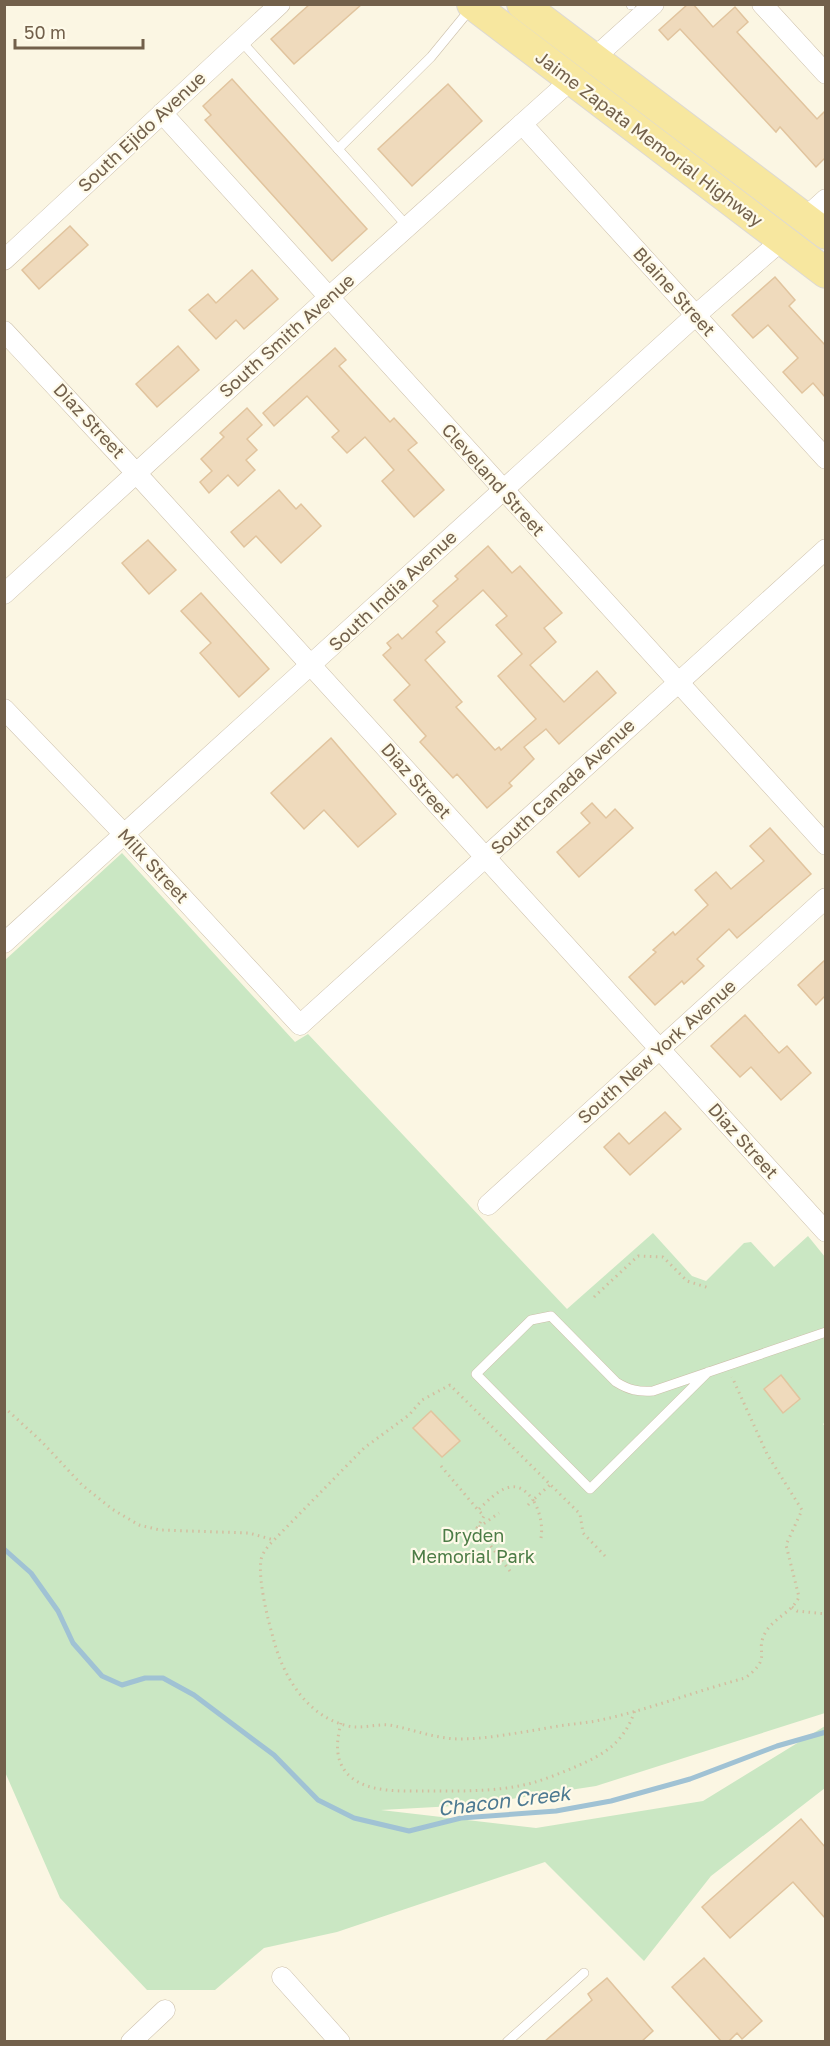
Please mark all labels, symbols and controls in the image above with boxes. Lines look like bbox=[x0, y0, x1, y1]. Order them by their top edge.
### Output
scale bar bbox=[15, 12, 142, 50]
text: 50 m bbox=[24, 21, 66, 43]
street label: Jaime Zapata Memorial Highway bbox=[531, 45, 768, 231]
street label: South Ejido Avenue bbox=[73, 66, 210, 196]
street label: Blaine Street bbox=[629, 242, 720, 340]
street label: South Smith Avenue bbox=[214, 269, 359, 402]
street label: Diaz Street bbox=[49, 378, 130, 462]
street label: Cleveland Street bbox=[437, 418, 550, 540]
street label: South India Avenue bbox=[324, 525, 461, 655]
street label: South Canada Avenue bbox=[486, 714, 639, 859]
street label: Diaz Street bbox=[377, 738, 457, 823]
street label: Milk Street bbox=[114, 823, 194, 907]
street label: South New York Avenue bbox=[573, 974, 740, 1128]
street label: Diaz Street bbox=[704, 1098, 784, 1183]
park label: Dryden Memorial Park bbox=[411, 1524, 535, 1567]
water label: Chacon Creek bbox=[436, 1780, 574, 1820]

